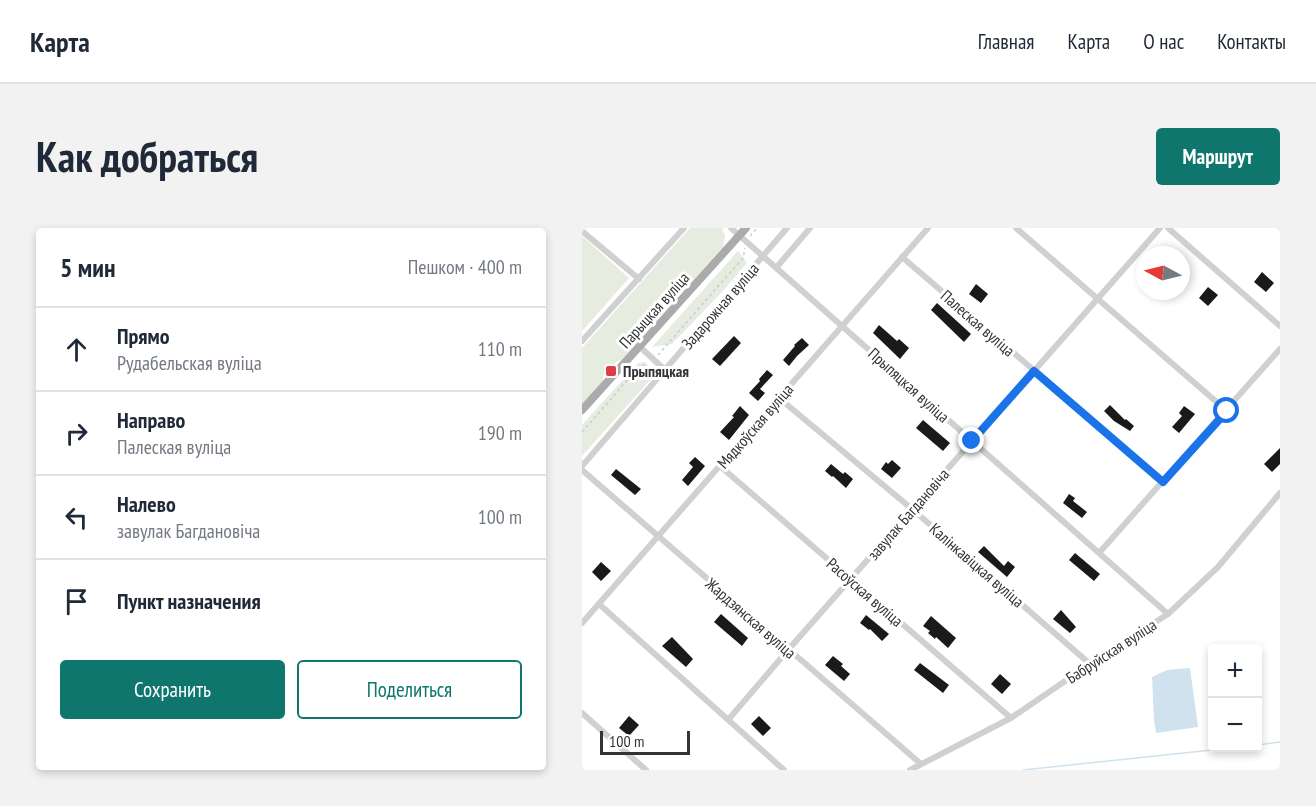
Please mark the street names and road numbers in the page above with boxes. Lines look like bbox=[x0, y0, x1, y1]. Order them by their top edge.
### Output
street label: Задарожная вуліца bbox=[677, 259, 763, 353]
street label: Парыцкая вуліца bbox=[615, 268, 693, 352]
street label: Палеская вуліца bbox=[937, 285, 1019, 361]
street label: Прыпяцкая вуліца bbox=[864, 343, 954, 427]
street label: Мядкоўская вуліца bbox=[713, 380, 797, 472]
street label: завулак Багдановіча bbox=[863, 464, 953, 564]
street label: Калінкавіцкая вуліца bbox=[926, 519, 1028, 611]
street label: Расоўская вуліца bbox=[823, 553, 907, 631]
street label: Жардзянская вуліца bbox=[701, 573, 800, 663]
street label: Бабруйская вуліца bbox=[1062, 614, 1160, 688]

